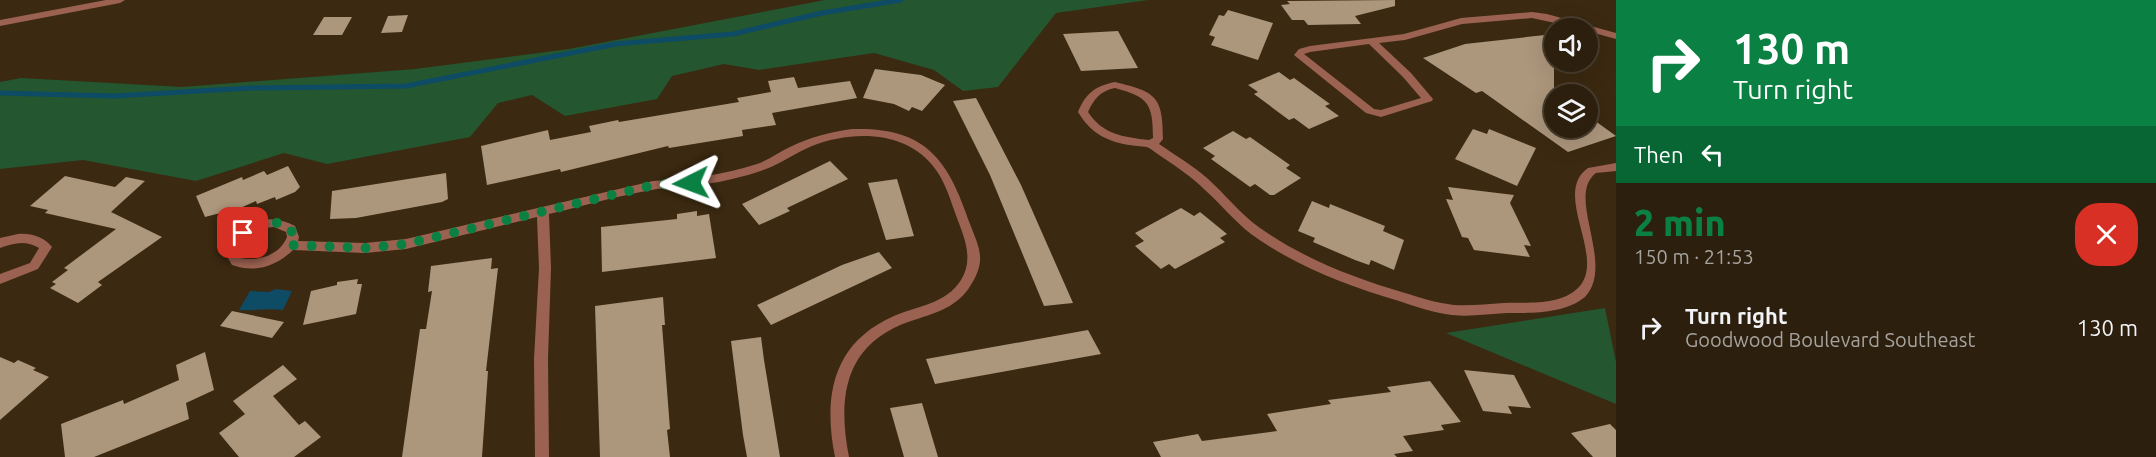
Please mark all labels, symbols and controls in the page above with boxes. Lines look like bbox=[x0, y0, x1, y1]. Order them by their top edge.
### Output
map controls bbox=[1544, 18, 1598, 138]
button: sound bbox=[1544, 18, 1598, 72]
icon: right bbox=[1634, 24, 1712, 102]
text: 130 m bbox=[1733, 25, 1850, 72]
text: Turn right bbox=[1733, 74, 1853, 104]
button: layers bbox=[1544, 84, 1598, 138]
icon: left bbox=[1696, 138, 1729, 171]
text: Then bbox=[1634, 142, 1684, 167]
position arrow bbox=[659, 151, 723, 215]
text: 2 min bbox=[1634, 202, 1726, 243]
button: close bbox=[2075, 203, 2138, 266]
pin bbox=[217, 207, 268, 258]
icon: arrive bbox=[226, 216, 259, 249]
text: 150 m · 21:53 bbox=[1634, 245, 1754, 268]
text: Turn right bbox=[1685, 303, 1787, 328]
icon: right bbox=[1634, 311, 1667, 344]
text: 130 m bbox=[2077, 315, 2138, 340]
text: Goodwood Boulevard Southeast bbox=[1685, 328, 1975, 351]

